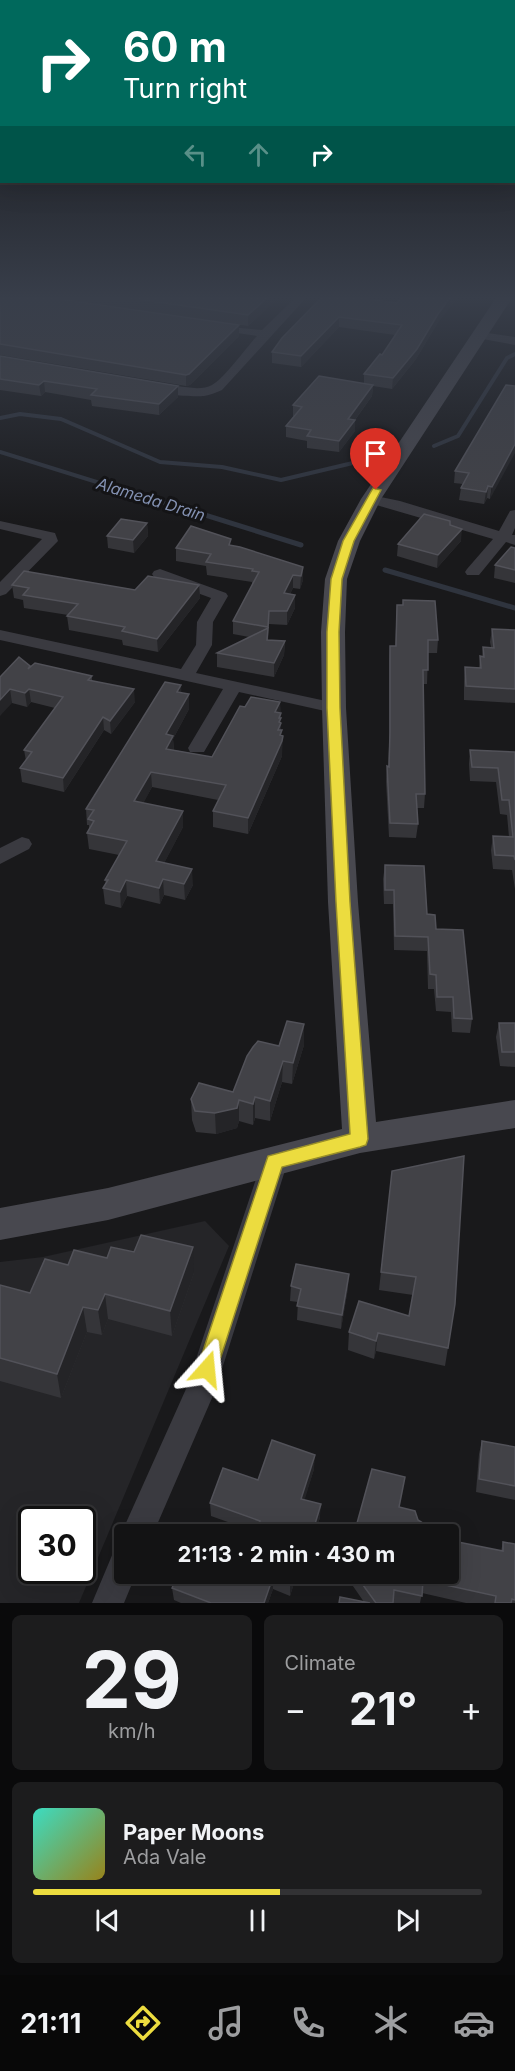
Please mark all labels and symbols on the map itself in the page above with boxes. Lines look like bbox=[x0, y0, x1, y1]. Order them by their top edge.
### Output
pin bbox=[350, 428, 401, 490]
water label: Alameda Drain bbox=[93, 473, 208, 525]
position arrow bbox=[175, 1337, 239, 1401]
speed limit sign: 30 bbox=[18, 1506, 96, 1584]

